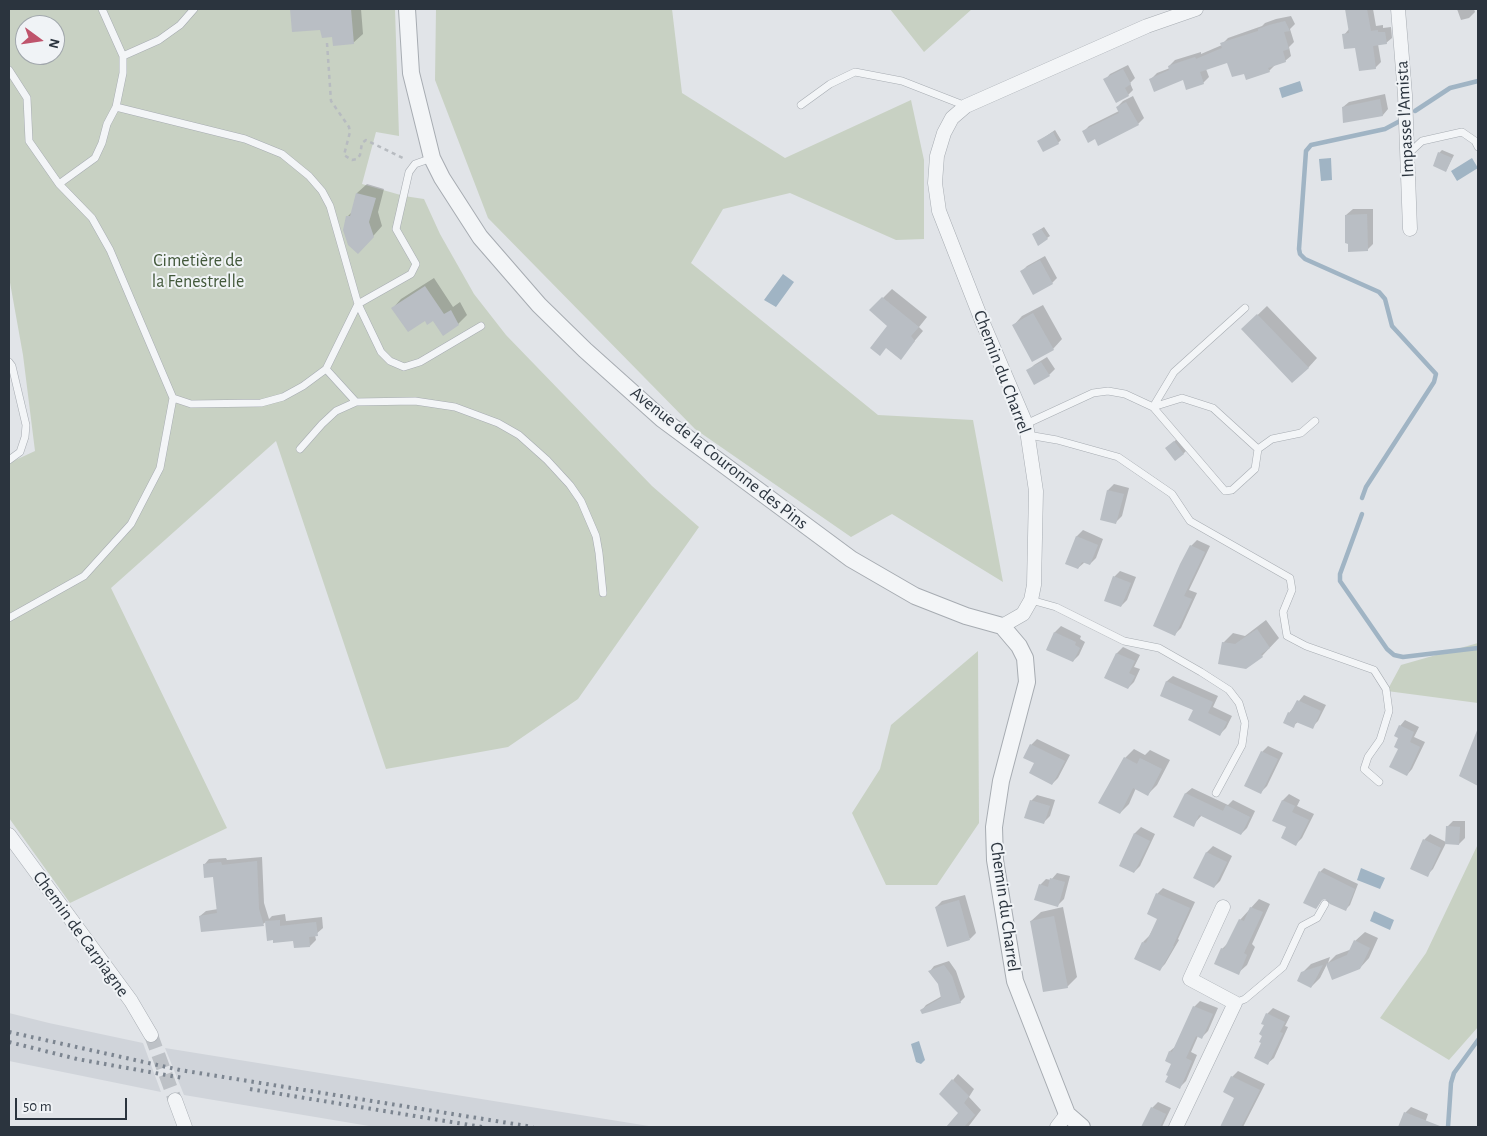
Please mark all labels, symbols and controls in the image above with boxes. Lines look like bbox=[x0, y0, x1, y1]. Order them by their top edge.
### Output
north arrow bbox=[15, 15, 65, 65]
text: N bbox=[46, 37, 62, 50]
street label: Impasse l'Amista bbox=[1391, 60, 1419, 178]
park label: Cimetière de la Fenestrelle bbox=[152, 250, 244, 292]
street label: Chemin du Charrel bbox=[968, 307, 1036, 437]
street label: Avenue de la Couronne des Pins bbox=[626, 382, 812, 534]
street label: Chemin du Charrel bbox=[985, 841, 1025, 973]
street label: Chemin de Carpiagne bbox=[28, 867, 134, 1001]
scale bar bbox=[18, 1088, 130, 1120]
text: 50 m bbox=[23, 1099, 52, 1114]

